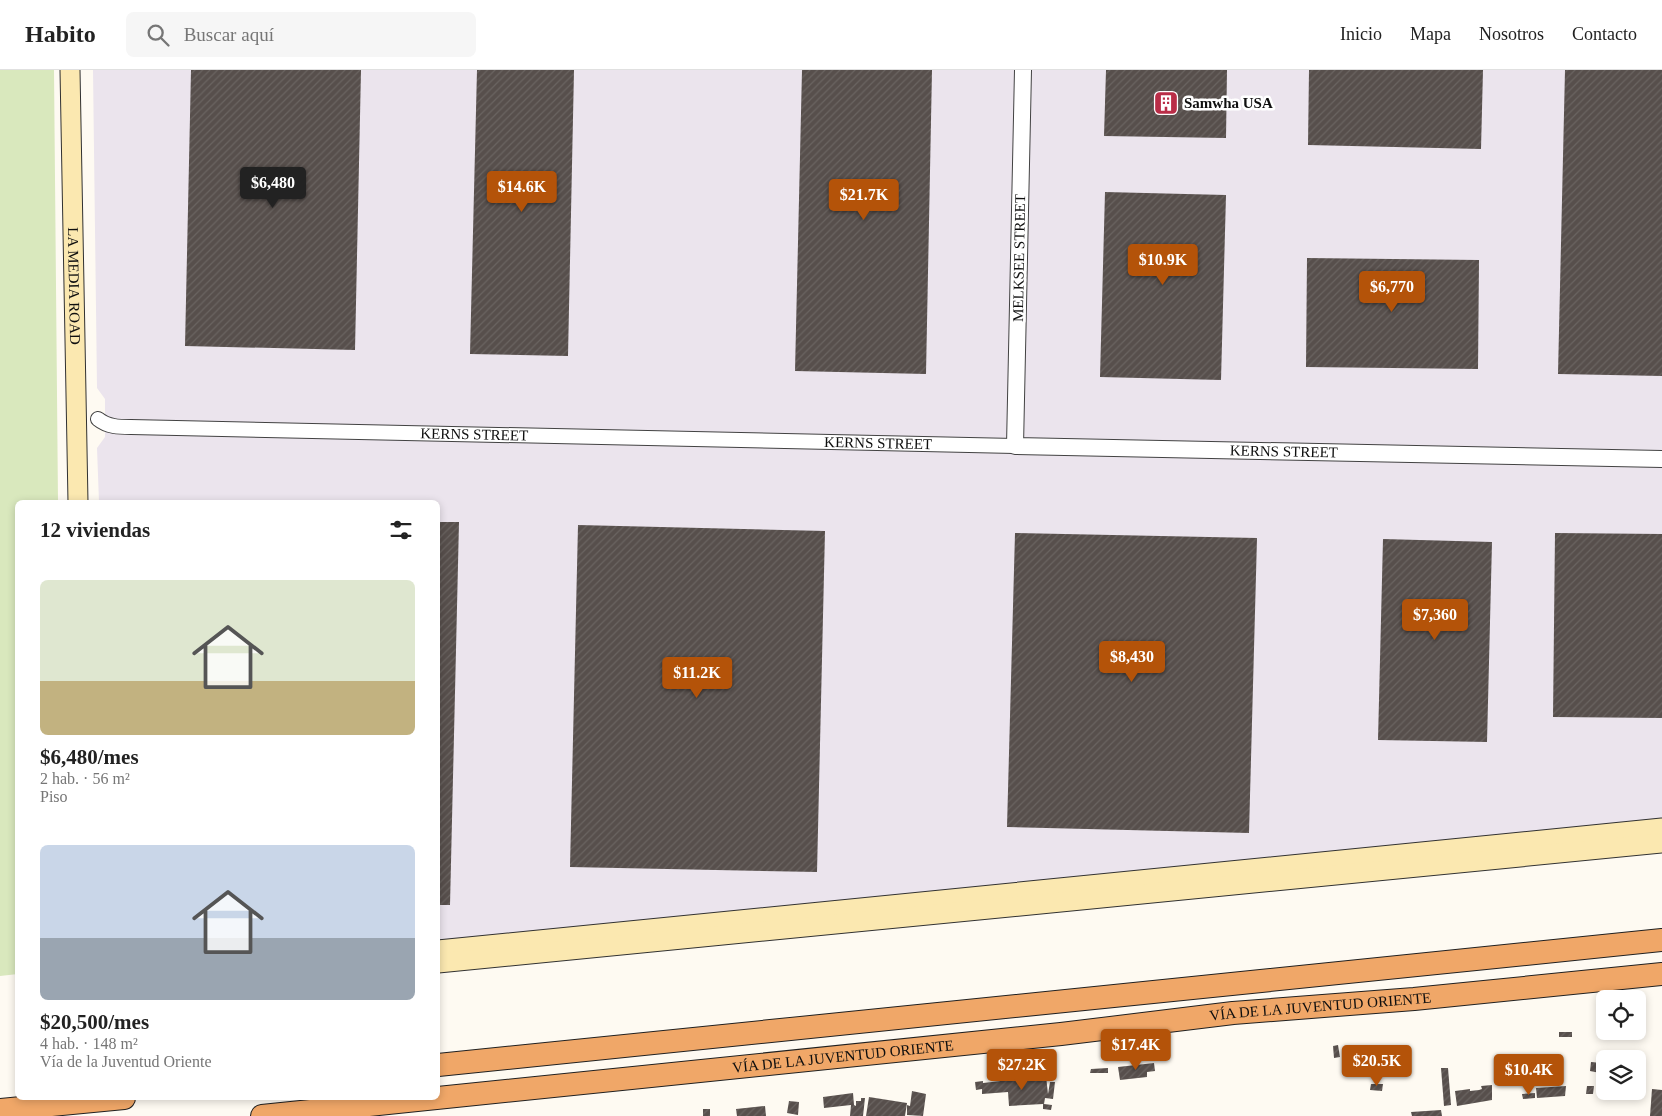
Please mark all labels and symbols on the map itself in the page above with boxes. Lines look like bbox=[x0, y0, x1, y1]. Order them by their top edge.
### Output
building icon: Samwha USA bbox=[1153, 90, 1179, 116]
place label: Samwha USA bbox=[1184, 95, 1273, 111]
pin: $6,480 bbox=[232, 166, 314, 209]
pin: $14.6K bbox=[481, 170, 563, 213]
pin: $21.7K bbox=[823, 178, 905, 221]
street label: MELKSEE STREET bbox=[1010, 194, 1028, 322]
street label: LA MEDIA ROAD bbox=[65, 227, 83, 345]
pin: $10.9K bbox=[1122, 244, 1204, 286]
pin: $6,770 bbox=[1351, 270, 1433, 313]
street label: KERNS STREET bbox=[420, 425, 528, 444]
street label: KERNS STREET bbox=[824, 434, 932, 452]
street label: KERNS STREET bbox=[1230, 442, 1338, 460]
pin: $7,360 bbox=[1394, 598, 1476, 641]
pin: $8,430 bbox=[1091, 640, 1173, 683]
pin: $11.2K bbox=[656, 656, 738, 699]
street label: VÍA DE LA JUVENTUD ORIENTE bbox=[1208, 989, 1432, 1024]
pin: $17.4K bbox=[1095, 1028, 1177, 1071]
street label: VÍA DE LA JUVENTUD ORIENTE bbox=[731, 1037, 955, 1076]
pin: $20.5K bbox=[1336, 1044, 1418, 1087]
pin: $27.2K bbox=[981, 1048, 1063, 1091]
pin: $10.4K bbox=[1488, 1054, 1570, 1096]

